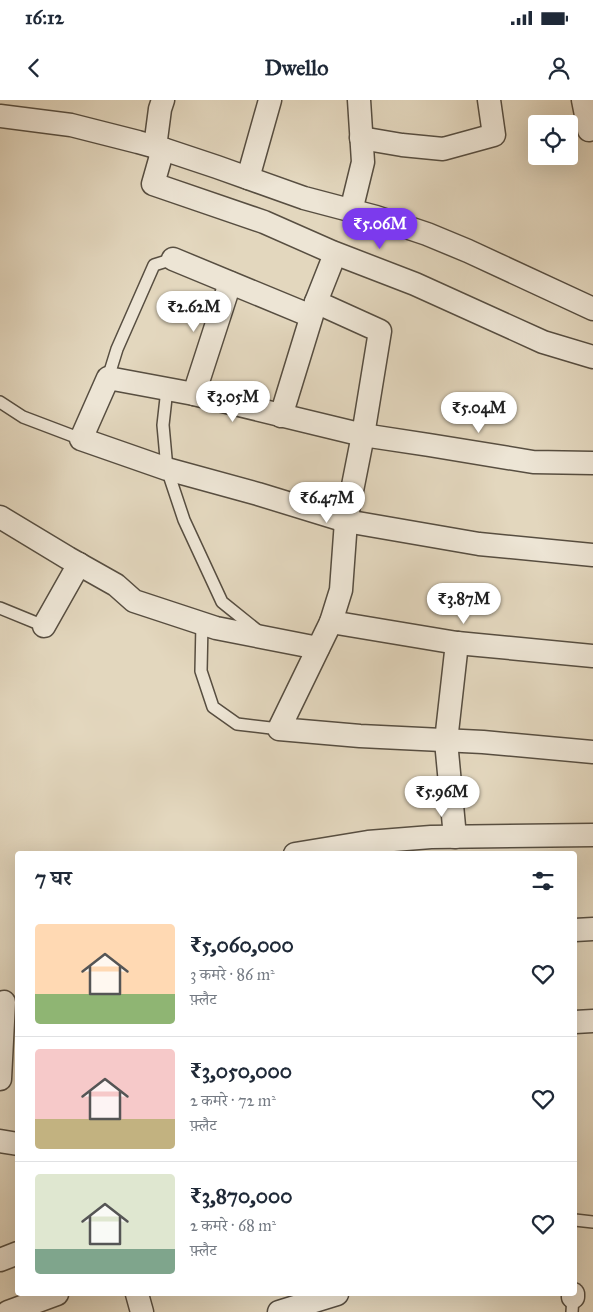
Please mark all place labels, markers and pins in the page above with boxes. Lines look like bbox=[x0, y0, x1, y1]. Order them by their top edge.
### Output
pin: ₹5.06M bbox=[339, 208, 421, 250]
pin: ₹2.62M bbox=[153, 290, 235, 333]
pin: ₹3.05M bbox=[192, 380, 274, 423]
pin: ₹5.04M bbox=[438, 392, 520, 434]
pin: ₹6.47M bbox=[286, 482, 368, 524]
pin: ₹3.87M bbox=[423, 582, 505, 625]
pin: ₹5.96M bbox=[401, 776, 483, 818]

